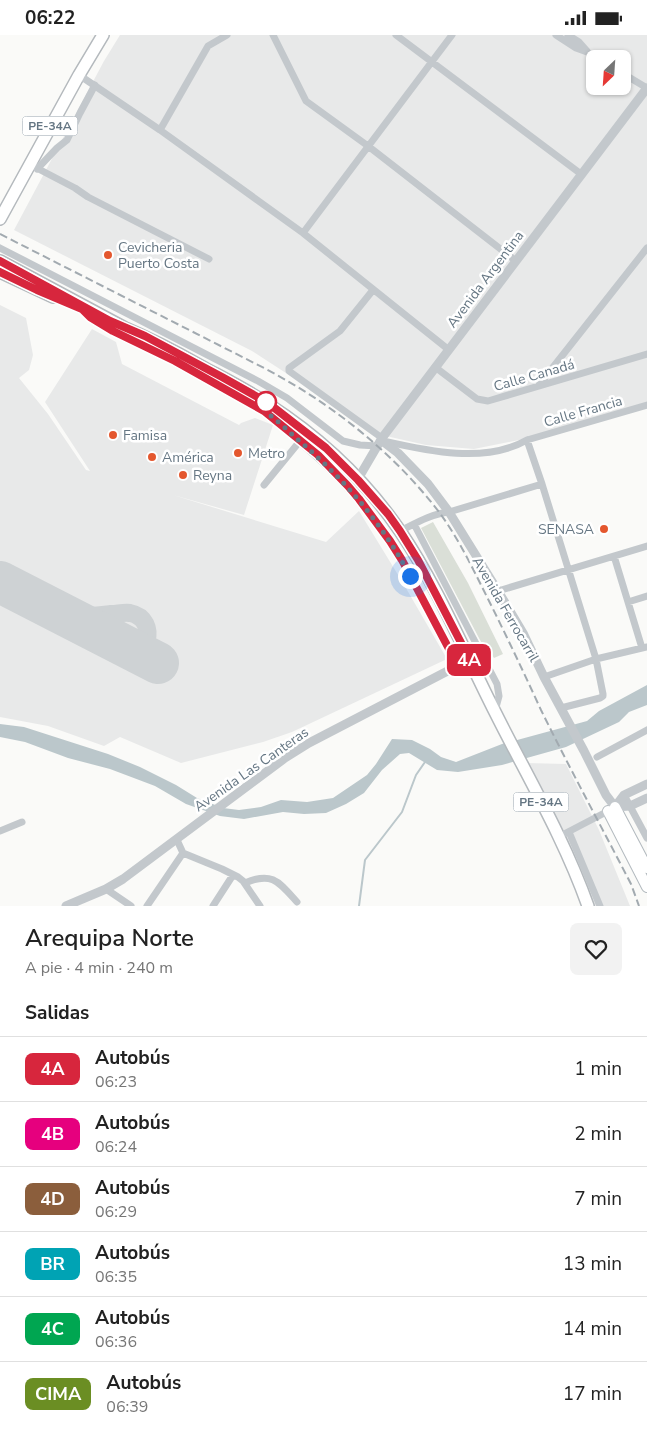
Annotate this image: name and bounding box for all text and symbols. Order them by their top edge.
text: 06:22 [25,5,75,31]
north arrow [586,50,631,95]
map controls [586,50,631,95]
road number: PE-34A [22,117,78,135]
street label: Avenida Argentina [443,227,528,332]
place label: Cevicheria Puerto Costa [118,238,199,273]
marker: Cevicheria Puerto Costa [102,249,114,261]
street label: Calle Canadá [491,355,577,396]
unlabelled marker [255,391,277,413]
street label: Calle Francia [542,391,625,432]
place label: Famisa [123,426,167,445]
marker: Famisa [107,429,119,441]
place label: Metro [248,444,285,463]
marker: Metro [232,447,244,459]
place label: América [162,448,214,467]
marker: América [146,451,158,463]
place label: Reyna [193,466,232,485]
marker: Reyna [177,469,189,481]
place label: SENASA [538,520,594,539]
marker: SENASA [598,523,610,535]
street label: Avenida Ferrocarril [468,553,544,666]
your location [398,564,423,589]
line badge: 4A [446,644,492,676]
text: 4A [457,648,481,672]
street label: Avenida Las Canteras [190,722,313,816]
road number: PE-34A [514,793,568,811]
text: Arequipa Norte [25,922,194,954]
button: heart [570,923,622,975]
text: A pie · 4 min · 240 m [25,957,173,979]
text: Salidas [25,1000,89,1026]
text: Autobús [95,1045,170,1071]
text: 1 min [574,1056,622,1082]
text: 4A [40,1057,65,1081]
text: 06:23 [95,1071,137,1093]
text: Autobús [95,1110,170,1136]
text: 2 min [574,1121,622,1147]
text: 4B [41,1122,64,1146]
text: 06:24 [95,1136,137,1158]
text: Autobús [95,1175,170,1201]
text: 7 min [574,1186,622,1212]
text: 4D [40,1187,65,1211]
text: 06:29 [95,1201,137,1223]
text: Autobús [95,1240,170,1266]
text: 13 min [563,1251,622,1277]
text: BR [40,1252,65,1276]
text: 06:35 [95,1266,137,1288]
text: Autobús [95,1305,170,1331]
text: 14 min [563,1316,622,1342]
text: 4C [41,1317,64,1341]
text: 06:36 [95,1331,137,1353]
text: Autobús [106,1370,181,1396]
text: 17 min [563,1381,622,1407]
text: CIMA [35,1382,81,1406]
text: 06:39 [106,1396,148,1418]

